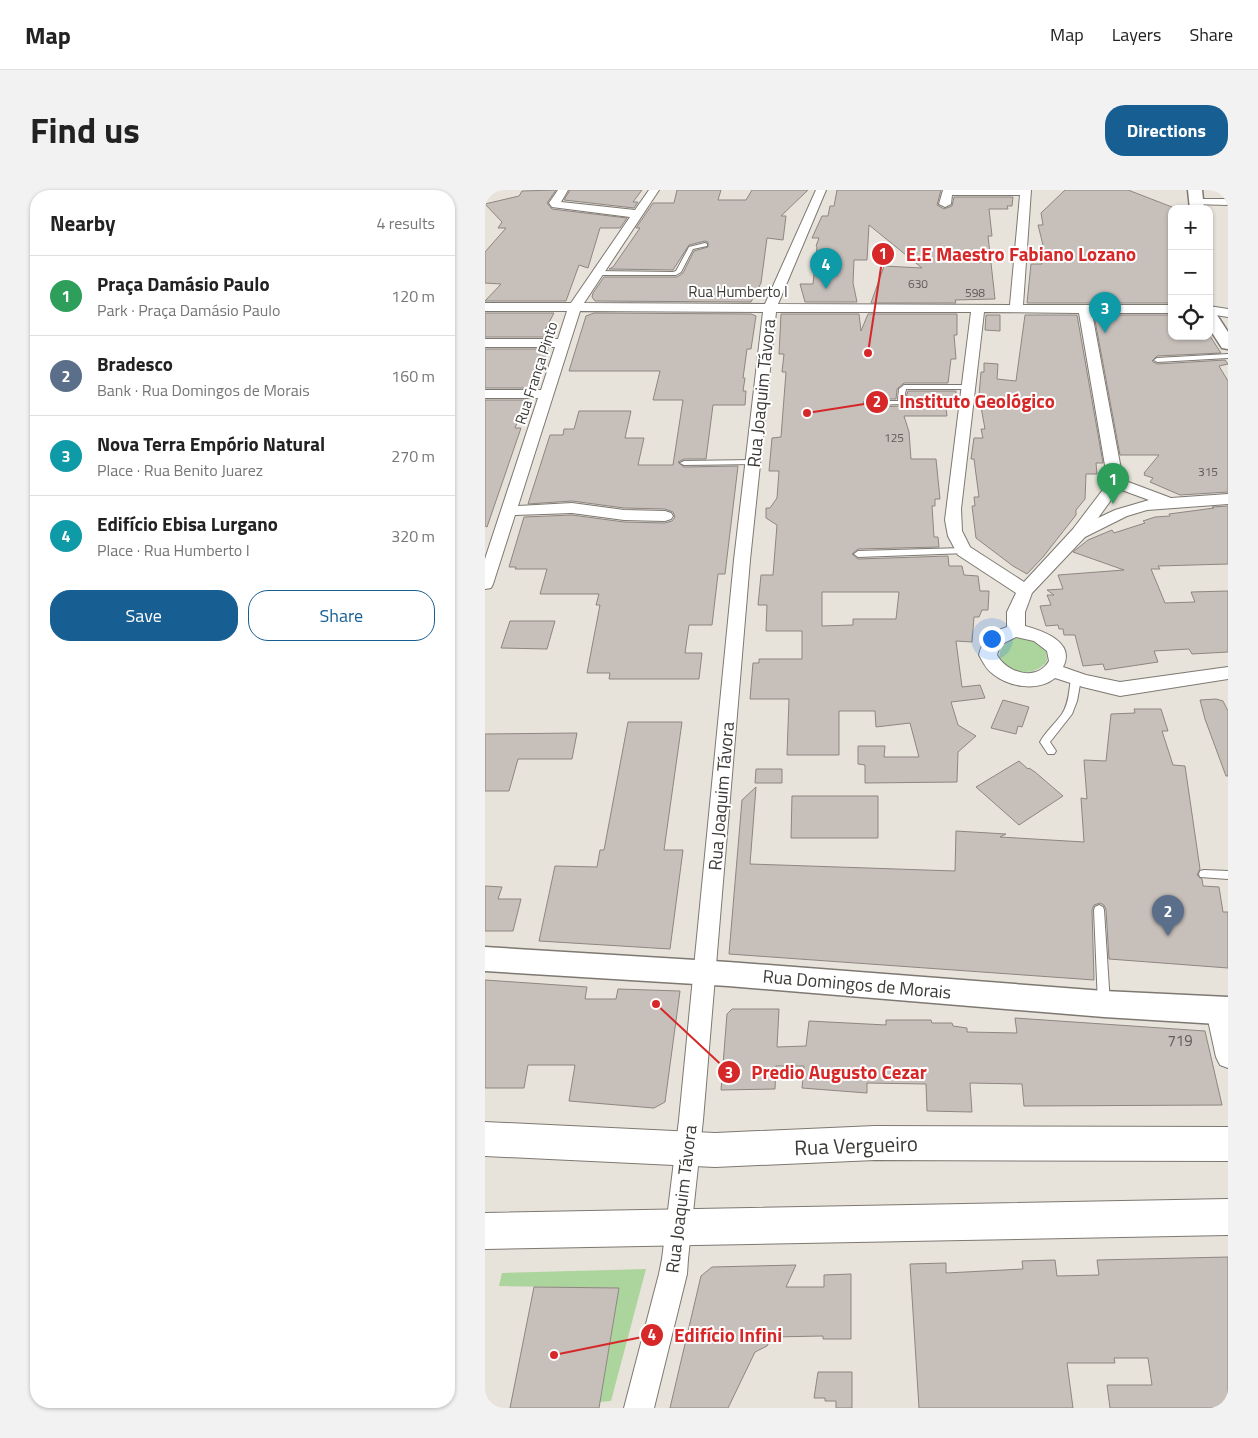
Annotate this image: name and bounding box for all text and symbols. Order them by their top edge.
text: Map [25,17,71,53]
text: Map [1050,21,1084,48]
text: Layers [1112,21,1161,48]
text: Share [1189,21,1233,48]
text: Find us [30,103,140,157]
button: Directions [1105,105,1228,156]
map controls [1168,205,1213,340]
button: + [1168,205,1213,250]
text: Nearby [50,207,115,239]
text: 4 results [376,211,435,235]
callout: E.E Maestro Fabiano Lozano [871,237,1146,271]
text: E.E Maestro Fabiano Lozano [906,239,1136,268]
text: 1 [879,242,887,265]
pin: 4 [810,248,842,289]
button: − [1168,250,1213,295]
text: Praça Damásio Paulo [97,269,270,298]
house number: 630 [908,274,928,293]
street label: Rua Humberto I [688,280,788,303]
house number: 598 [965,283,985,302]
text: 1 [62,284,70,308]
text: 120 m [391,284,435,308]
pin: 3 [1089,292,1121,333]
button: locate [1168,295,1213,340]
text: Park · Praça Damásio Paulo [97,298,280,322]
street label: Rua Joaquim Távora [740,317,782,469]
street label: Rua França Pinto [509,318,563,427]
text: Bradesco [97,349,173,378]
text: 2 [62,364,70,388]
text: 160 m [391,364,435,388]
text: Bank · Rua Domingos de Morais [97,378,310,402]
callout: Instituto Geológico [864,385,1065,419]
text: Instituto Geológico [899,386,1055,415]
text: 2 [873,390,881,413]
house number: 125 [884,428,904,447]
text: Nova Terra Empório Natural [97,429,325,458]
text: 3 [62,444,70,468]
text: 270 m [391,444,435,468]
text: Place · Rua Benito Juarez [97,458,263,482]
house number: 315 [1198,462,1218,481]
pin: 1 [1097,463,1129,504]
text: Edifício Ebisa Lurgano [97,509,278,538]
text: 4 [62,524,70,548]
text: 320 m [391,524,435,548]
text: Place · Rua Humberto I [97,538,250,562]
button: Save [50,590,238,641]
button: Share [248,590,435,641]
your location [979,626,1005,652]
street label: Rua Joaquim Távora [701,720,741,872]
pin: 2 [1152,895,1184,936]
street label: Rua Domingos de Morais [762,962,952,1006]
house number: 719 [1167,1029,1193,1052]
callout: Predio Augusto Cezar [716,1055,937,1089]
text: Predio Augusto Cezar [751,1057,927,1086]
text: 3 [725,1061,733,1084]
street label: Rua Joaquim Távora [659,1123,703,1275]
street label: Rua Vergueiro [794,1127,918,1163]
callout: Edifício Infini [639,1318,792,1352]
text: Edifício Infini [674,1320,782,1349]
text: 4 [648,1323,656,1346]

